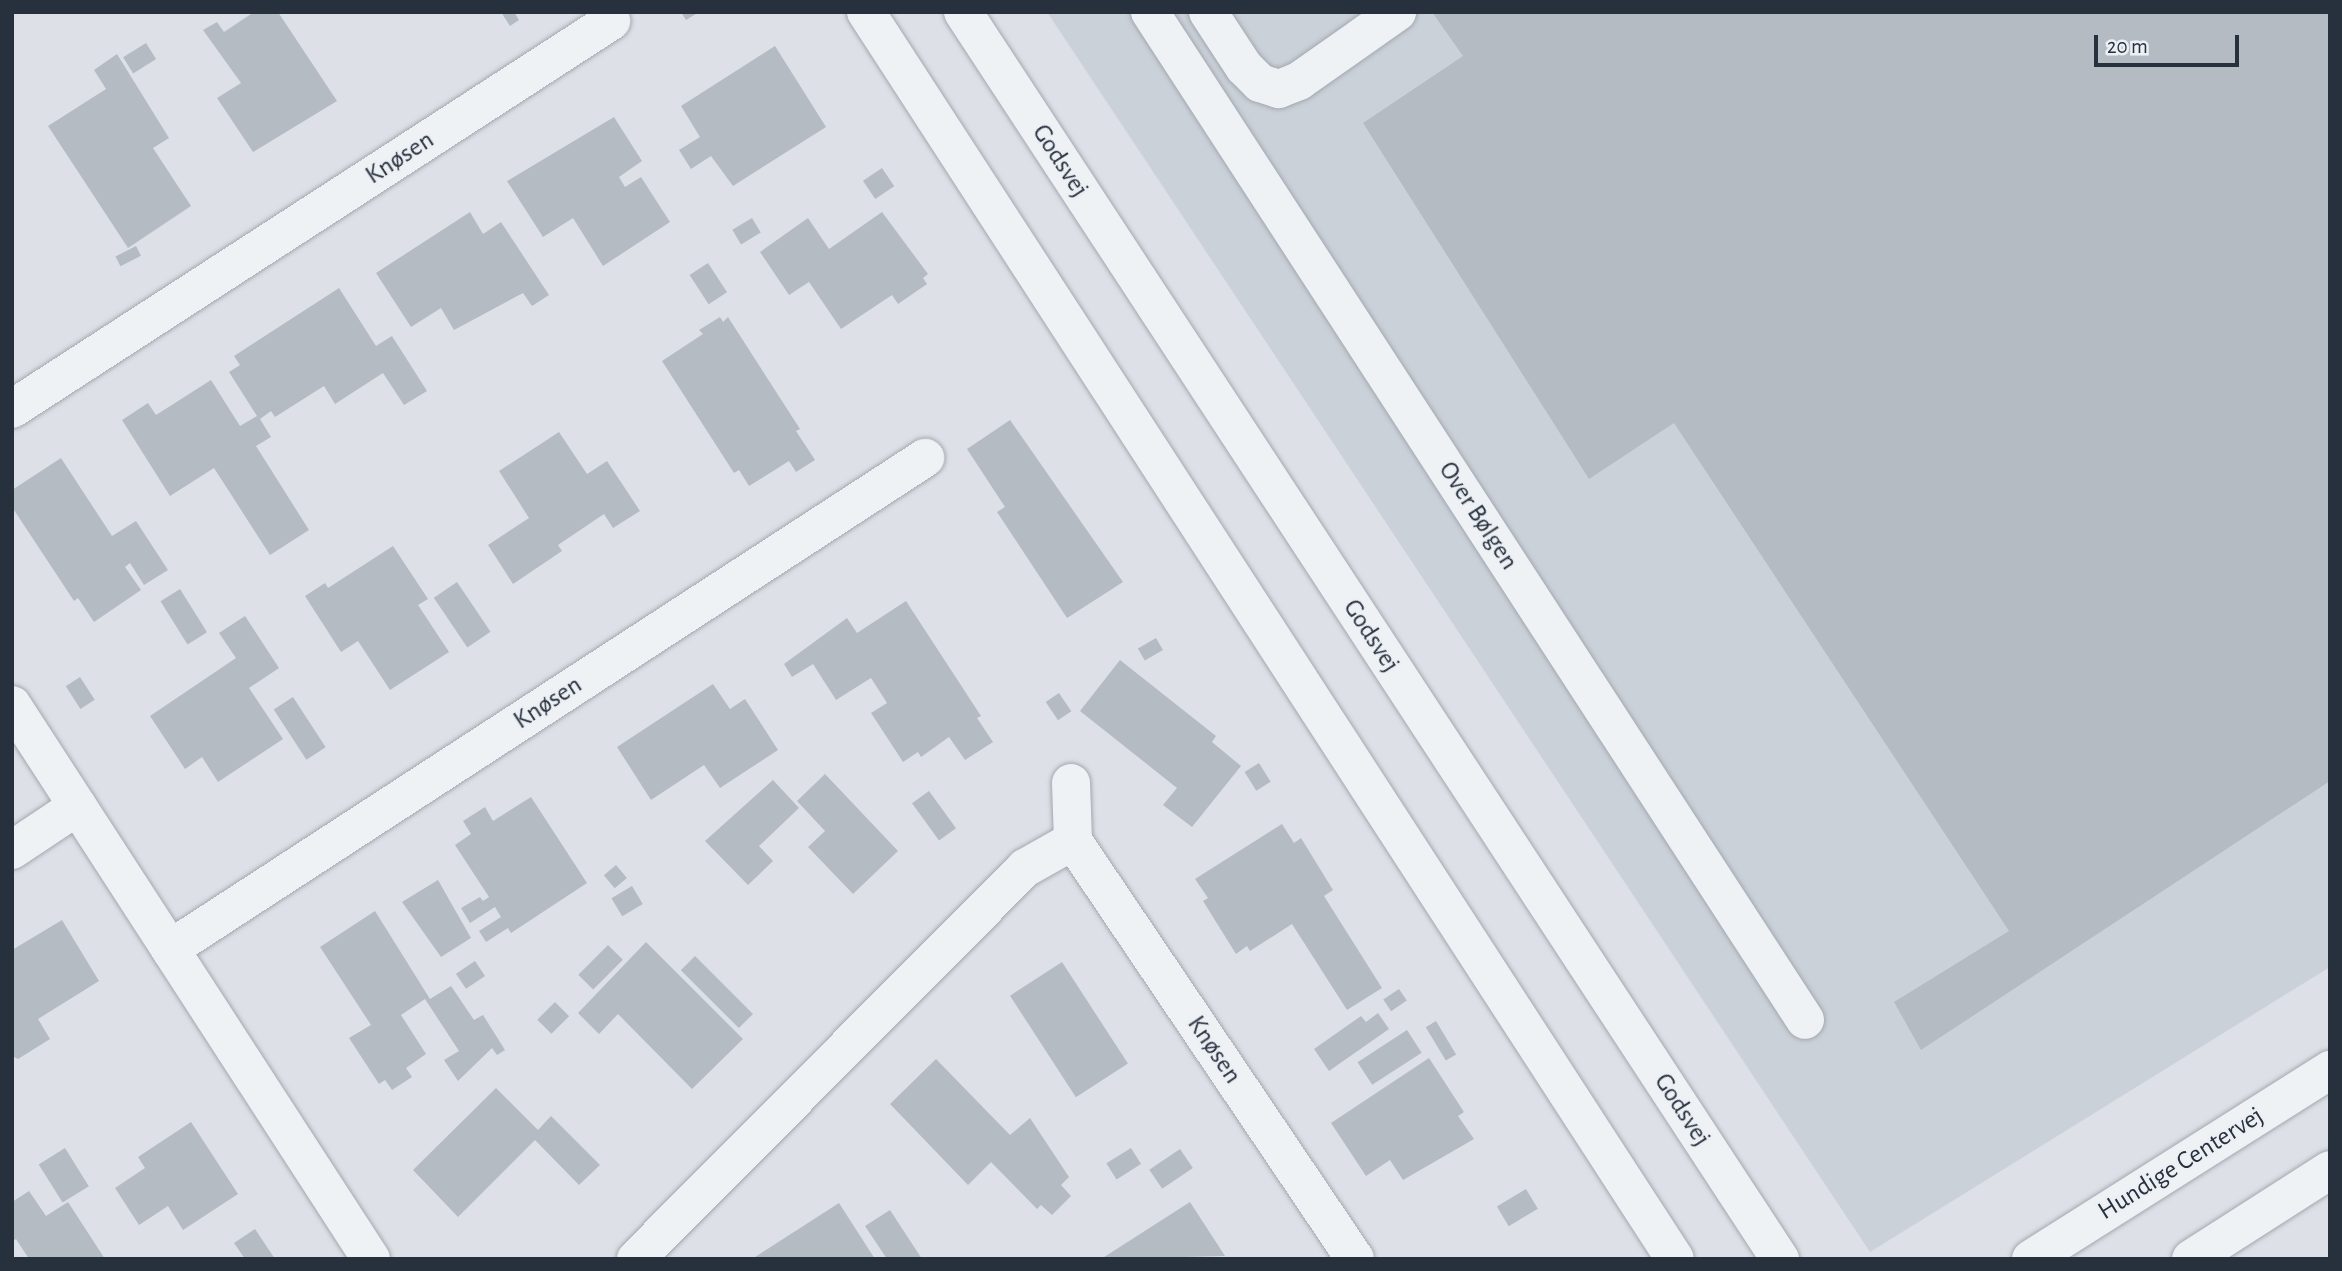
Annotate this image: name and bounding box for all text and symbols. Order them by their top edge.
scale bar [2097,21,2242,65]
text: 20 m [2107,36,2148,57]
street label: Godsvej [1025,119,1095,203]
street label: Knøsen [360,124,440,192]
street label: Over Bølgen [1431,456,1525,576]
street label: Godsvej [1336,594,1406,678]
street label: Knøsen [508,669,588,737]
street label: Knøsen [1180,1010,1248,1090]
street label: Godsvej [1647,1068,1717,1152]
street label: Hundige Centervej [2093,1101,2269,1227]

